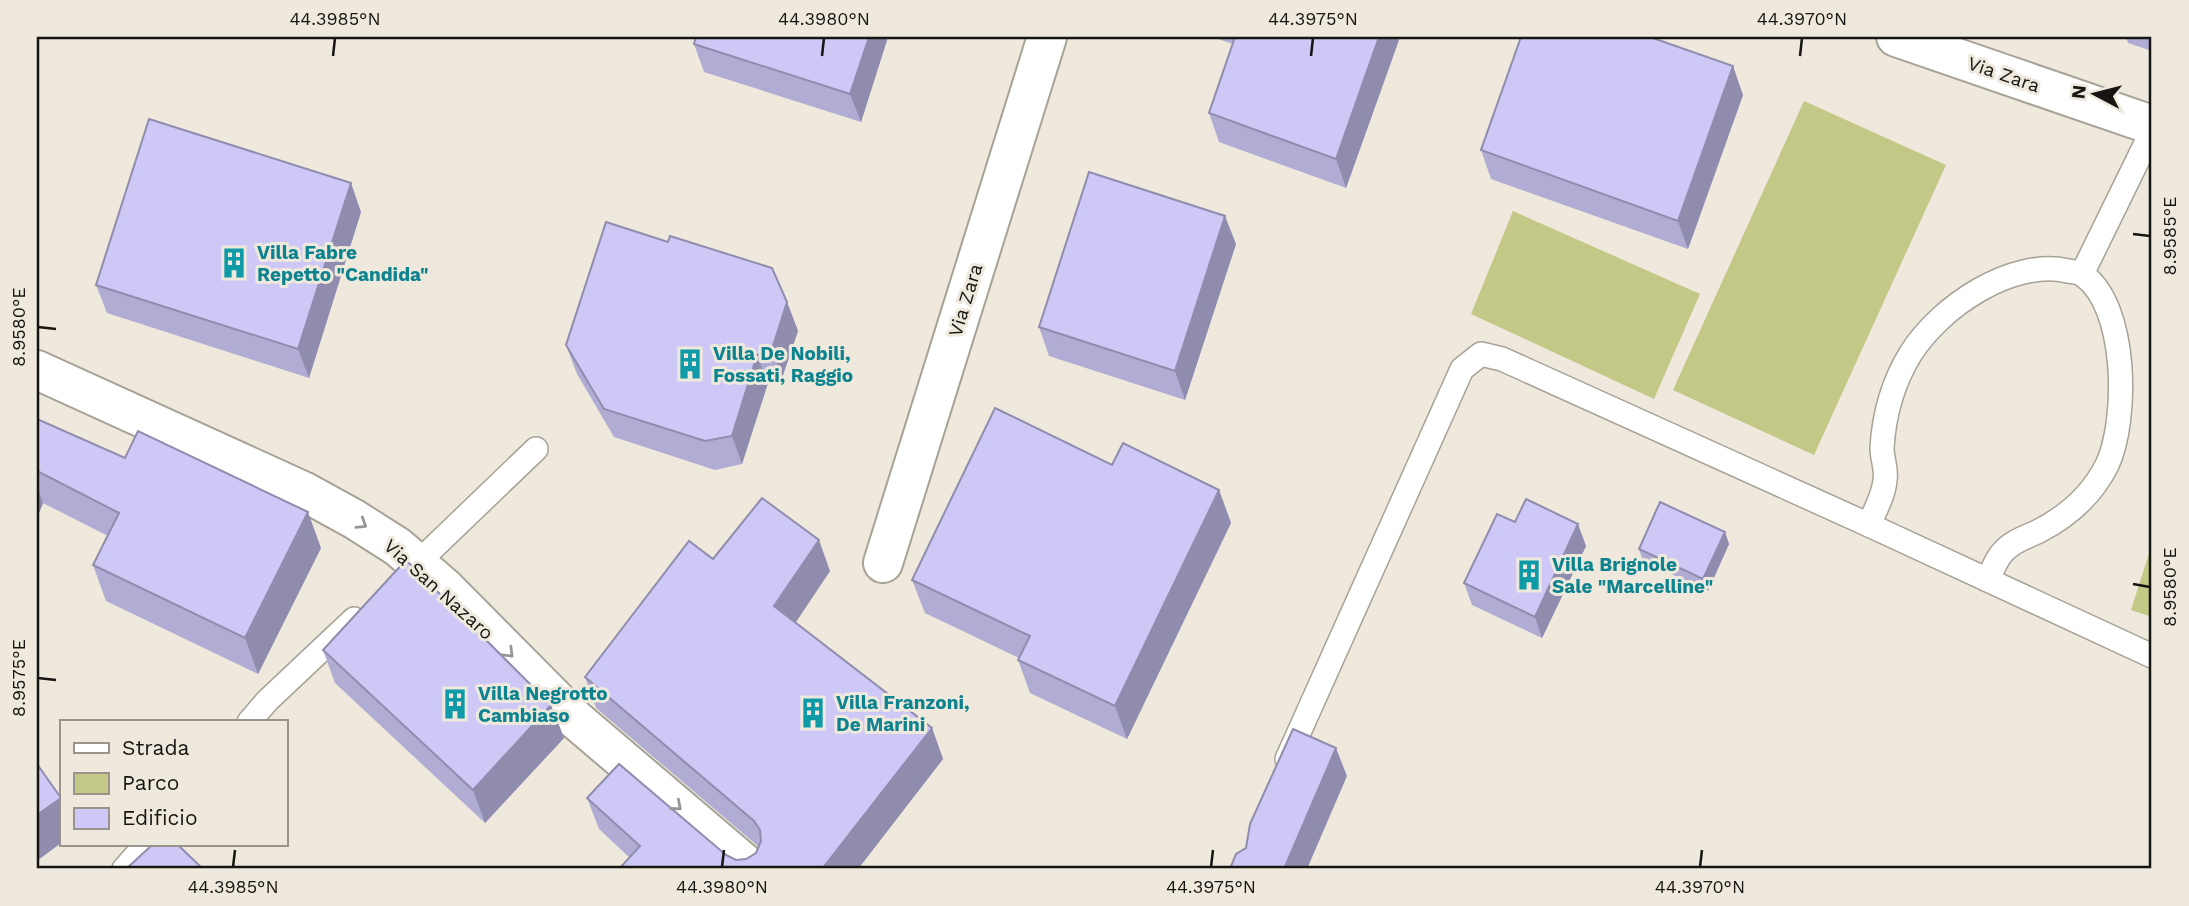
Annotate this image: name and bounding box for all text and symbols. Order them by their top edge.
text: 44.3985°N [289,8,381,29]
text: 44.3980°N [778,8,870,29]
text: 44.3975°N [1268,8,1358,29]
text: 44.3970°N [1757,8,1847,29]
street label: Via Zara [1965,51,2043,98]
north arrow [2060,60,2130,130]
text: N [2066,84,2091,100]
text: 8.9585°E [2159,197,2180,275]
place label: Villa Fabre Repetto "Candida" [257,241,429,286]
building icon: Villa Fabre Repetto "Candida" [217,246,251,280]
street label: Via Zara [943,261,988,339]
text: 8.9580°E [8,287,29,367]
place label: Villa De Nobili, Fossati, Raggio [713,342,853,387]
building icon: Villa De Nobili, Fossati, Raggio [673,347,707,381]
one-way arrow [355,516,368,529]
street label: Via San Nazaro [379,534,498,645]
text: 8.9580°E [2159,547,2180,627]
place label: Villa Brignole Sale "Marcelline" [1552,553,1713,598]
building icon: Villa Brignole Sale "Marcelline" [1512,558,1546,592]
text: 8.9575°E [8,639,29,717]
one-way arrow [501,645,513,657]
place label: Villa Negrotto Cambiaso [478,682,608,727]
building icon: Villa Negrotto Cambiaso [438,687,472,721]
place label: Villa Franzoni, De Marini [836,691,969,736]
building icon: Villa Franzoni, De Marini [796,696,830,730]
legend [60,720,287,846]
text: Strada [122,735,190,760]
text: Parco [122,770,179,795]
one-way arrow [669,798,682,810]
text: Edificio [122,805,198,830]
text: 44.3985°N [187,876,279,897]
text: 44.3980°N [676,876,768,897]
text: 44.3975°N [1166,876,1256,897]
text: 44.3970°N [1655,876,1745,897]

